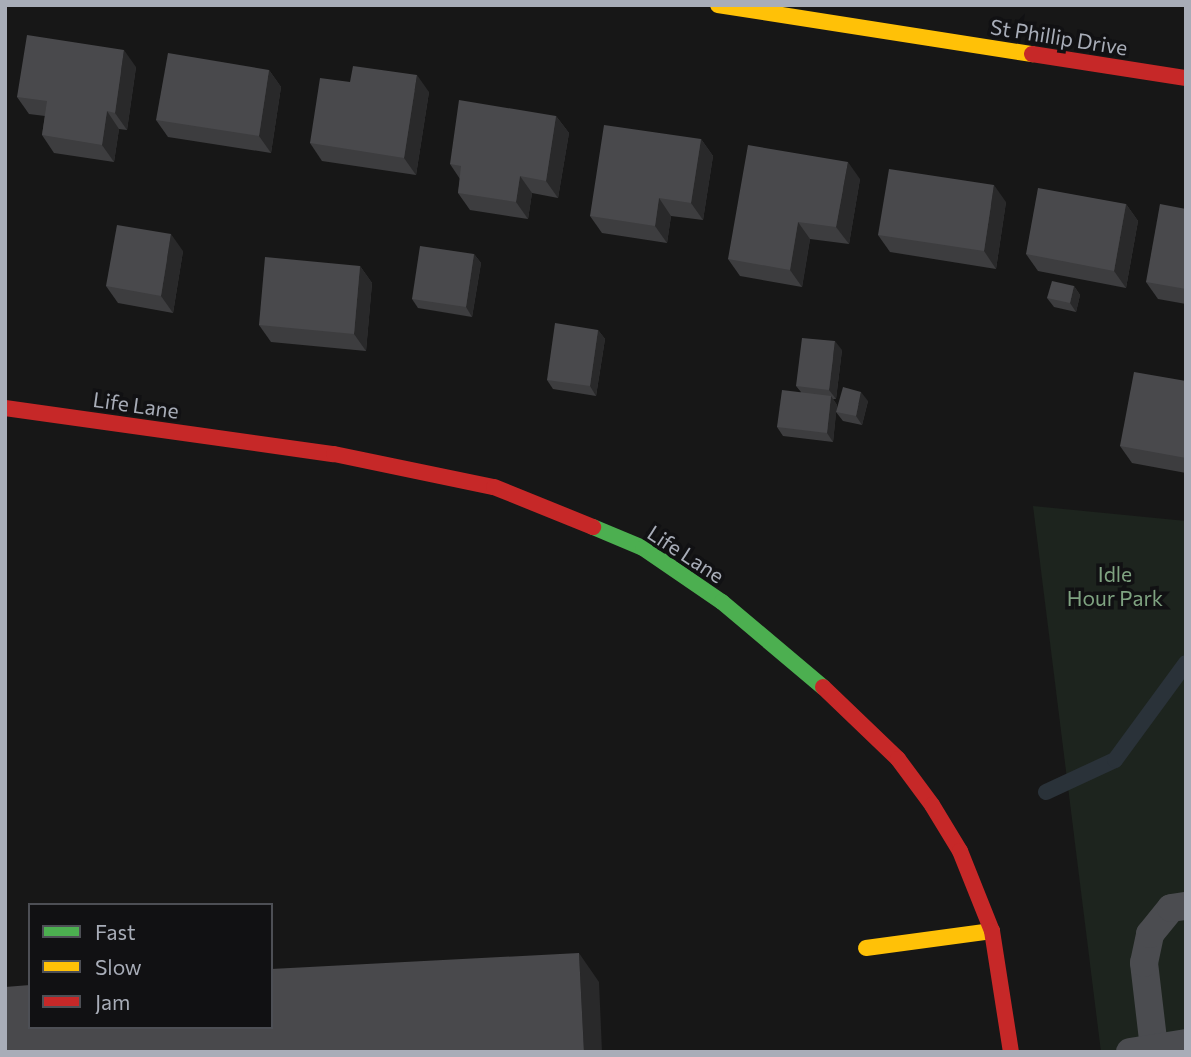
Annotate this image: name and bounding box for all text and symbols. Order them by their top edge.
street label: St Phillip Drive [989,14,1129,60]
street label: Life Lane [91,387,181,423]
street label: Life Lane [643,520,729,588]
park label: Idle Hour Park [1067,561,1163,611]
legend [28,903,273,1029]
text: Fast [95,919,136,944]
text: Slow [95,954,142,979]
text: Jam [95,989,130,1014]

